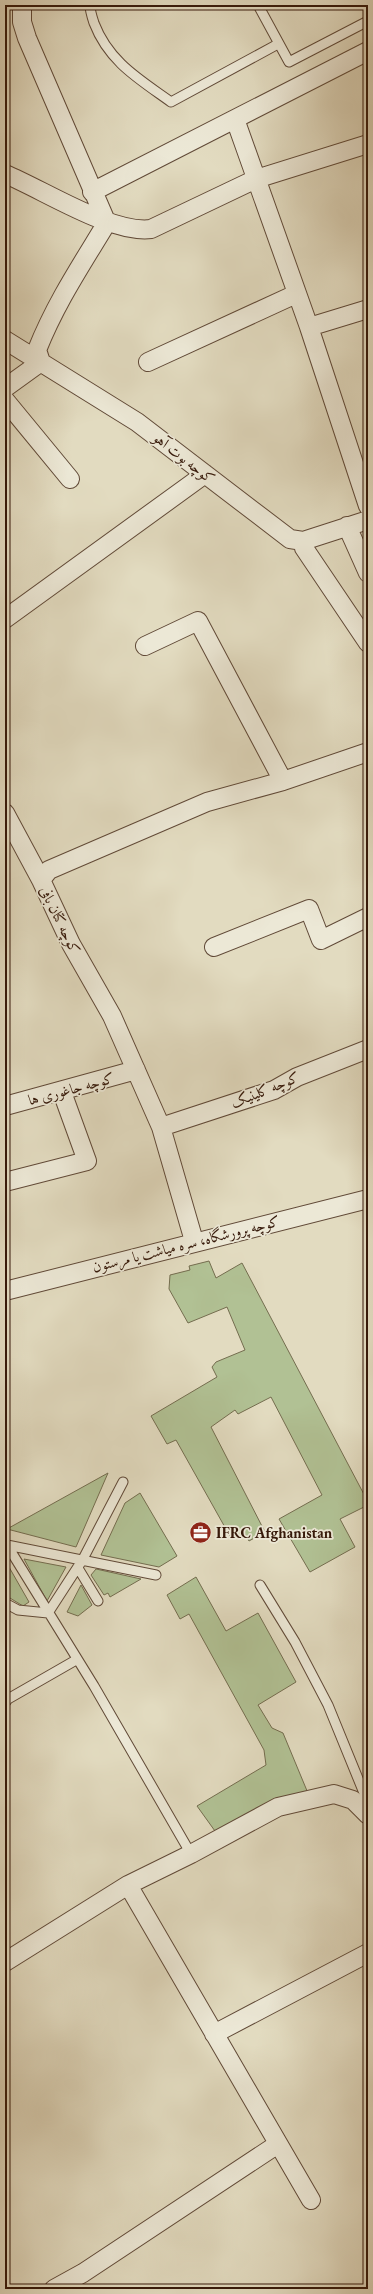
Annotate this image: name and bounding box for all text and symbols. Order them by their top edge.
street label: کوچه بوت آهو [147,426,219,489]
street label: کوچه کتان بافی [34,883,85,958]
street label: کوچه کلینیک [228,1067,303,1114]
street label: کوچه جاغوری ها [26,1068,117,1111]
street label: کوچه پرورشگاه، سره میاشت یا مرستون [90,1211,282,1278]
office icon: IFRC Afghanistan [188,1520,214,1546]
place label: IFRC Afghanistan [216,1523,333,1542]

